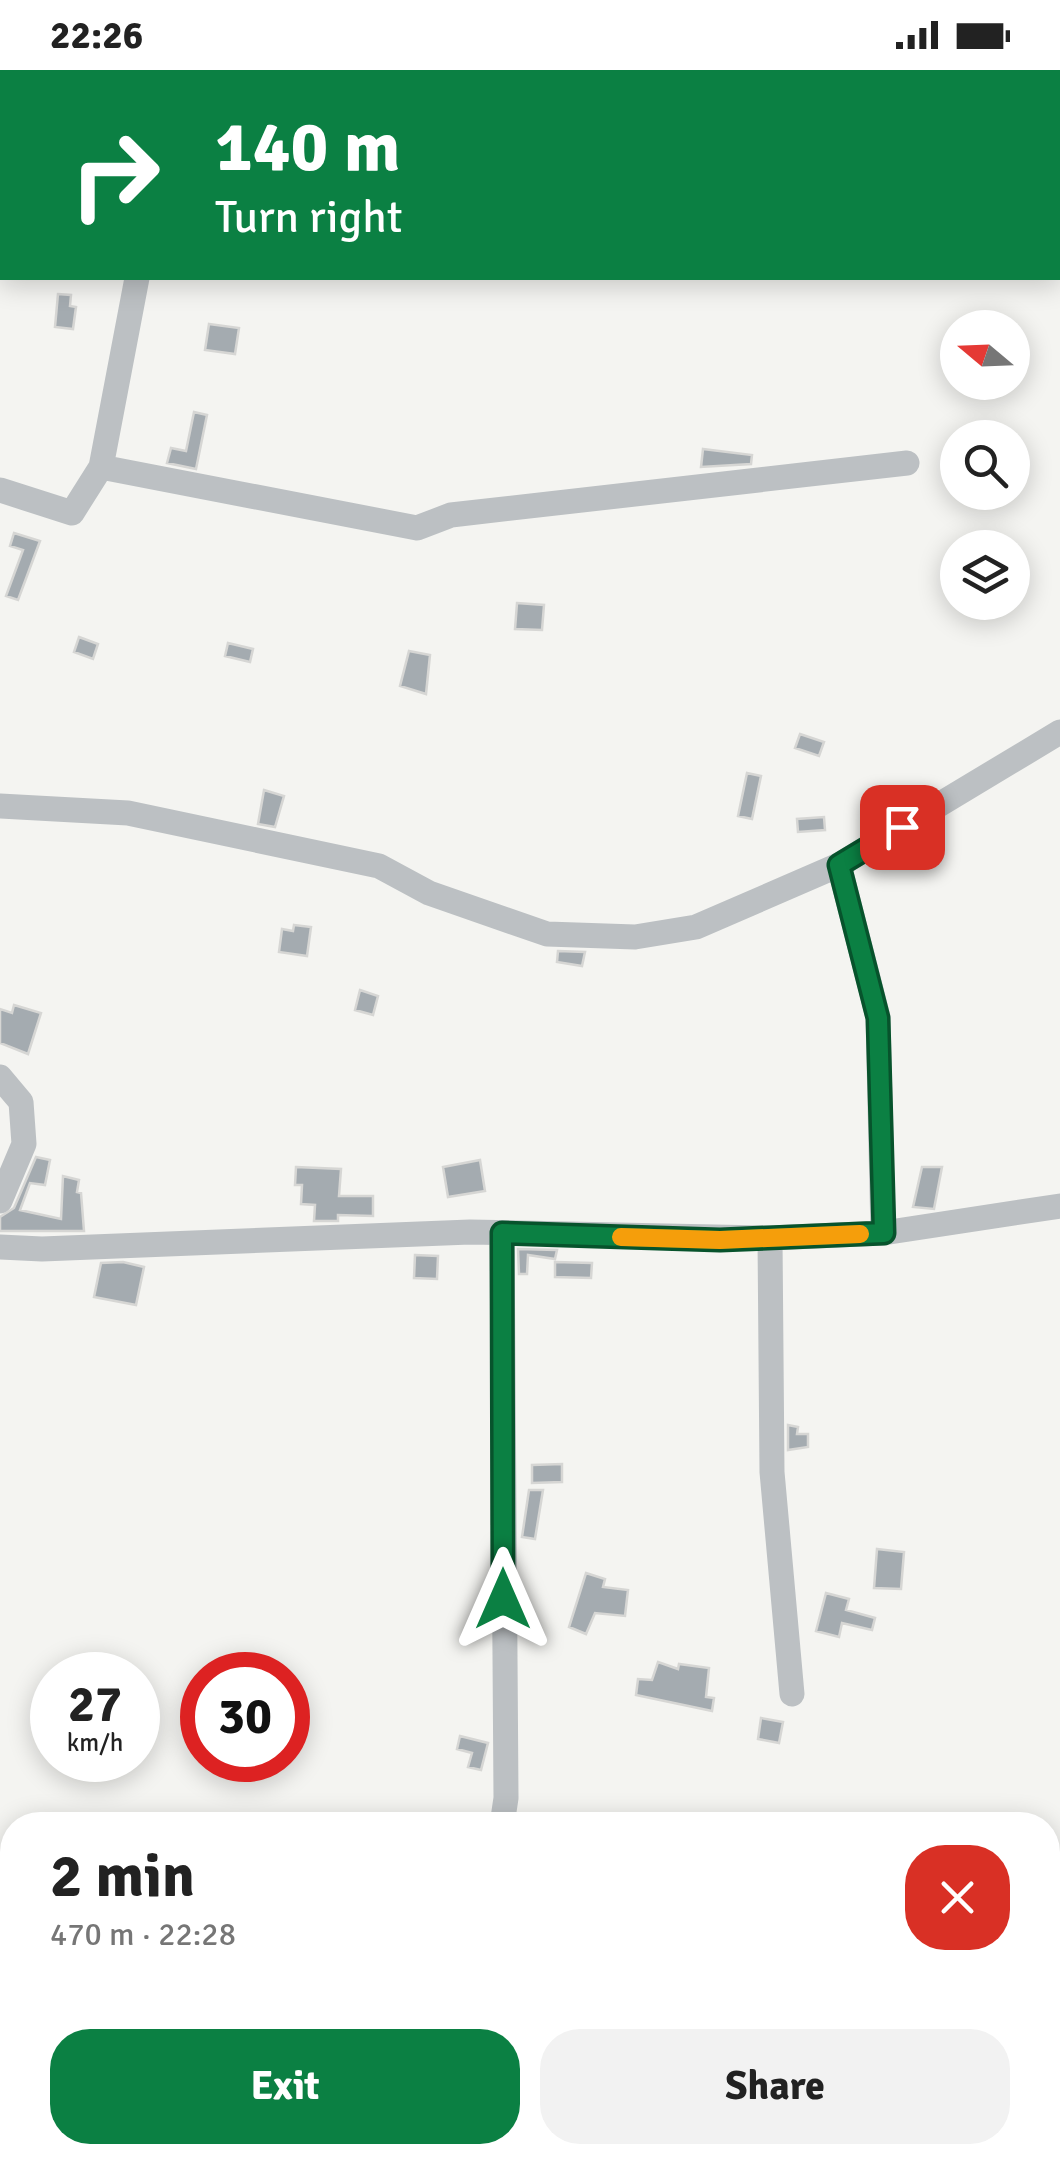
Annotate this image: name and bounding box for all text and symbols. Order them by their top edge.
text: 22:26 [50,12,143,59]
text: 140 m [215,104,400,190]
icon: right [50,110,180,240]
text: Turn right [215,190,403,245]
north arrow [940,310,1030,400]
map controls [940,310,1030,620]
button: search [940,420,1030,510]
button: layers [940,530,1030,620]
pin [860,785,945,870]
icon: arrive [875,800,930,855]
position arrow [451,1547,555,1651]
speed limit sign: 30 [180,1652,310,1782]
text: 27 [68,1674,122,1736]
text: km/h [67,1727,123,1758]
text: 2 min [50,1840,195,1914]
button: close [905,1845,1010,1950]
text: 470 m · 22:28 [50,1915,236,1954]
button: Exit [50,2029,520,2144]
button: Share [540,2029,1010,2144]

